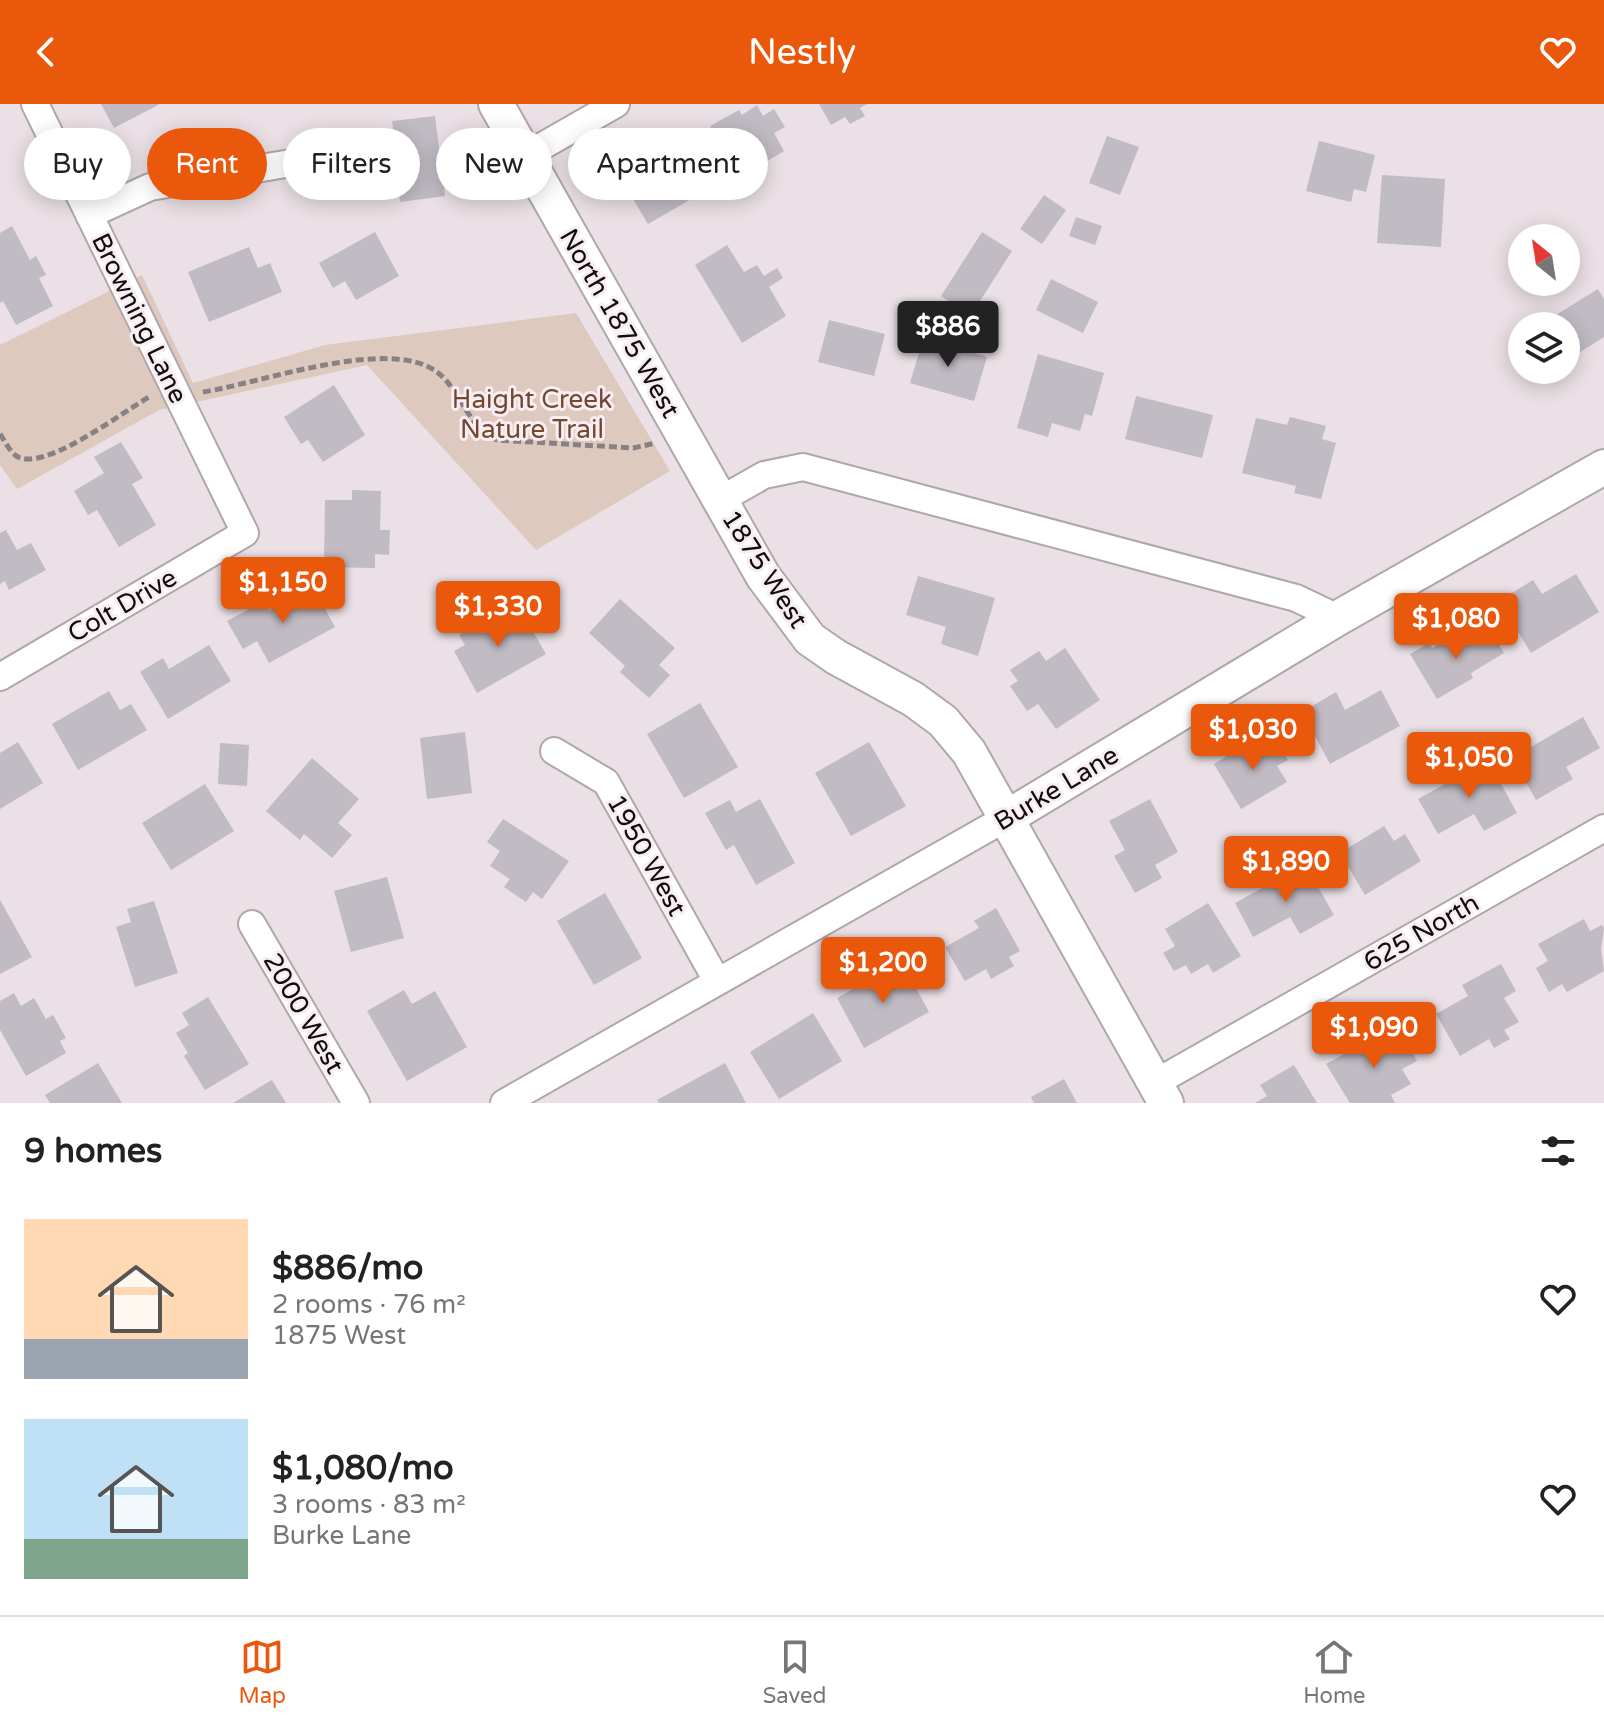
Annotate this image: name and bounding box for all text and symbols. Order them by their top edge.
icon: back [24,30,68,74]
icon: heart [1536,30,1580,74]
text: Nestly [748,31,856,74]
chip: Buy [24,128,131,200]
chip: Rent [147,128,267,200]
chip: Filters [283,128,420,200]
chip: New [436,128,552,200]
chip: Apartment [568,128,768,200]
street label: North 1875 West [553,223,686,423]
north arrow [1508,224,1580,296]
map controls [1508,224,1580,384]
street label: Browning Lane [85,228,194,408]
pin: $886 [901,301,995,369]
text: $886 [915,311,981,342]
button: layers [1508,312,1580,384]
park label: Haight Creek Nature Trail [452,384,612,445]
street label: 1875 West [715,505,814,634]
pin: $1,150 [218,557,348,625]
street label: Colt Drive [62,562,182,649]
text: $1,150 [239,567,327,598]
pin: $1,330 [433,581,563,649]
text: $1,330 [454,591,542,622]
pin: $1,080 [1391,593,1521,661]
text: $1,080 [1412,603,1500,634]
pin: $1,030 [1188,704,1318,772]
text: $1,030 [1209,714,1297,745]
pin: $1,050 [1404,732,1534,800]
street label: Burke Lane [989,739,1124,838]
text: $1,050 [1425,742,1513,773]
street label: 1950 West [600,789,693,922]
pin: $1,890 [1221,836,1351,904]
text: $1,890 [1242,846,1330,877]
street label: 625 North [1358,887,1484,978]
pin: $1,200 [818,937,948,1005]
street label: 2000 West [257,947,351,1079]
text: $1,200 [839,947,927,978]
pin: $1,090 [1309,1002,1439,1070]
text: $1,090 [1330,1012,1418,1043]
icon: filters [1536,1129,1580,1173]
text: 9 homes [24,1131,162,1172]
text: $886/mo [272,1248,423,1289]
icon: home [88,1251,184,1347]
icon: heart [1536,1277,1580,1321]
text: 2 rooms · 76 m² [272,1289,466,1320]
text: 1875 West [272,1320,406,1351]
text: $1,080/mo [272,1448,454,1489]
icon: home [88,1451,184,1547]
icon: heart [1536,1477,1580,1521]
text: 3 rooms · 83 m² [272,1489,466,1520]
text: Burke Lane [272,1520,411,1551]
tab: Map [238,1635,286,1709]
tab: Saved [763,1635,826,1709]
tab: Home [1303,1635,1366,1709]

